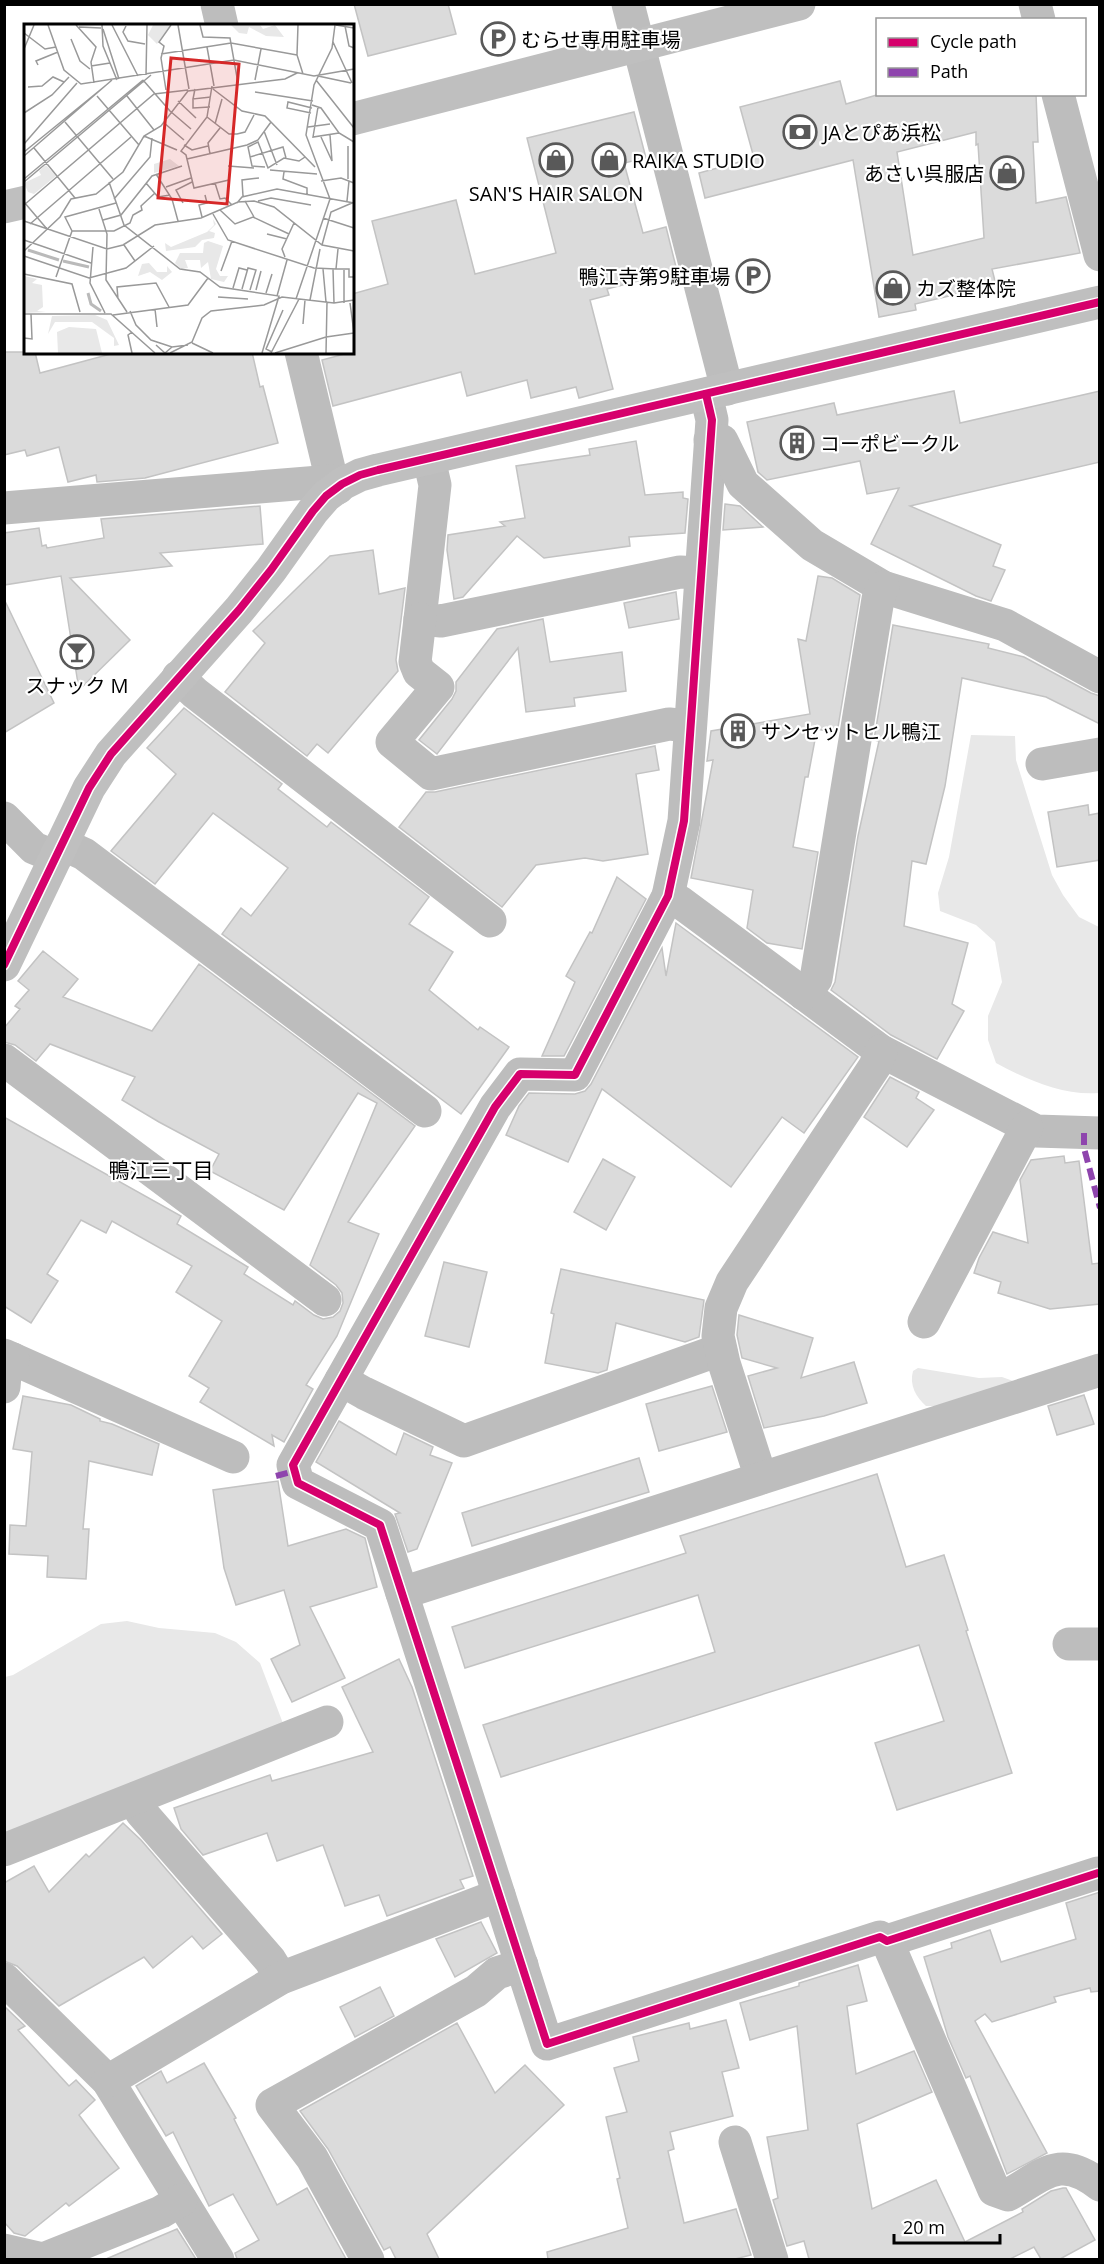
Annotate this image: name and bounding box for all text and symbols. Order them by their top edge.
legend [876,18,1086,96]
parking icon: むらせ専用駐車場 [480,21,516,57]
inset map [24,24,354,354]
place label: むらせ専用駐車場 [521,26,681,53]
text: Cycle path [930,29,1017,53]
text: Path [930,59,968,83]
bank icon: JAとぴあ浜松 [782,114,818,150]
place label: JAとぴあ浜松 [821,119,941,146]
shop icon: SAN'S HAIR SALON [538,142,574,178]
shop icon: RAIKA STUDIO [591,142,627,178]
place label: RAIKA STUDIO [632,147,765,174]
shop icon: あさい呉服店 [989,155,1025,191]
place label: あさい呉服店 [864,160,984,187]
place label: SAN'S HAIR SALON [469,180,643,207]
parking icon: 鴨江寺第9駐車場 [735,258,771,294]
place label: 鴨江寺第9駐車場 [579,263,730,290]
shop icon: カズ整体院 [875,270,911,306]
place label: カズ整体院 [916,275,1016,302]
building icon: コーポビークル [779,425,815,461]
place label: コーポビークル [820,430,959,457]
bar icon: スナック M [59,634,95,670]
place label: スナック M [25,672,129,699]
building icon: サンセットヒル鴨江 [720,713,756,749]
place label: サンセットヒル鴨江 [761,718,941,745]
district label: 鴨江三丁目 [109,1156,214,1184]
scale bar [894,2207,1000,2245]
text: 20 m [903,2215,945,2239]

